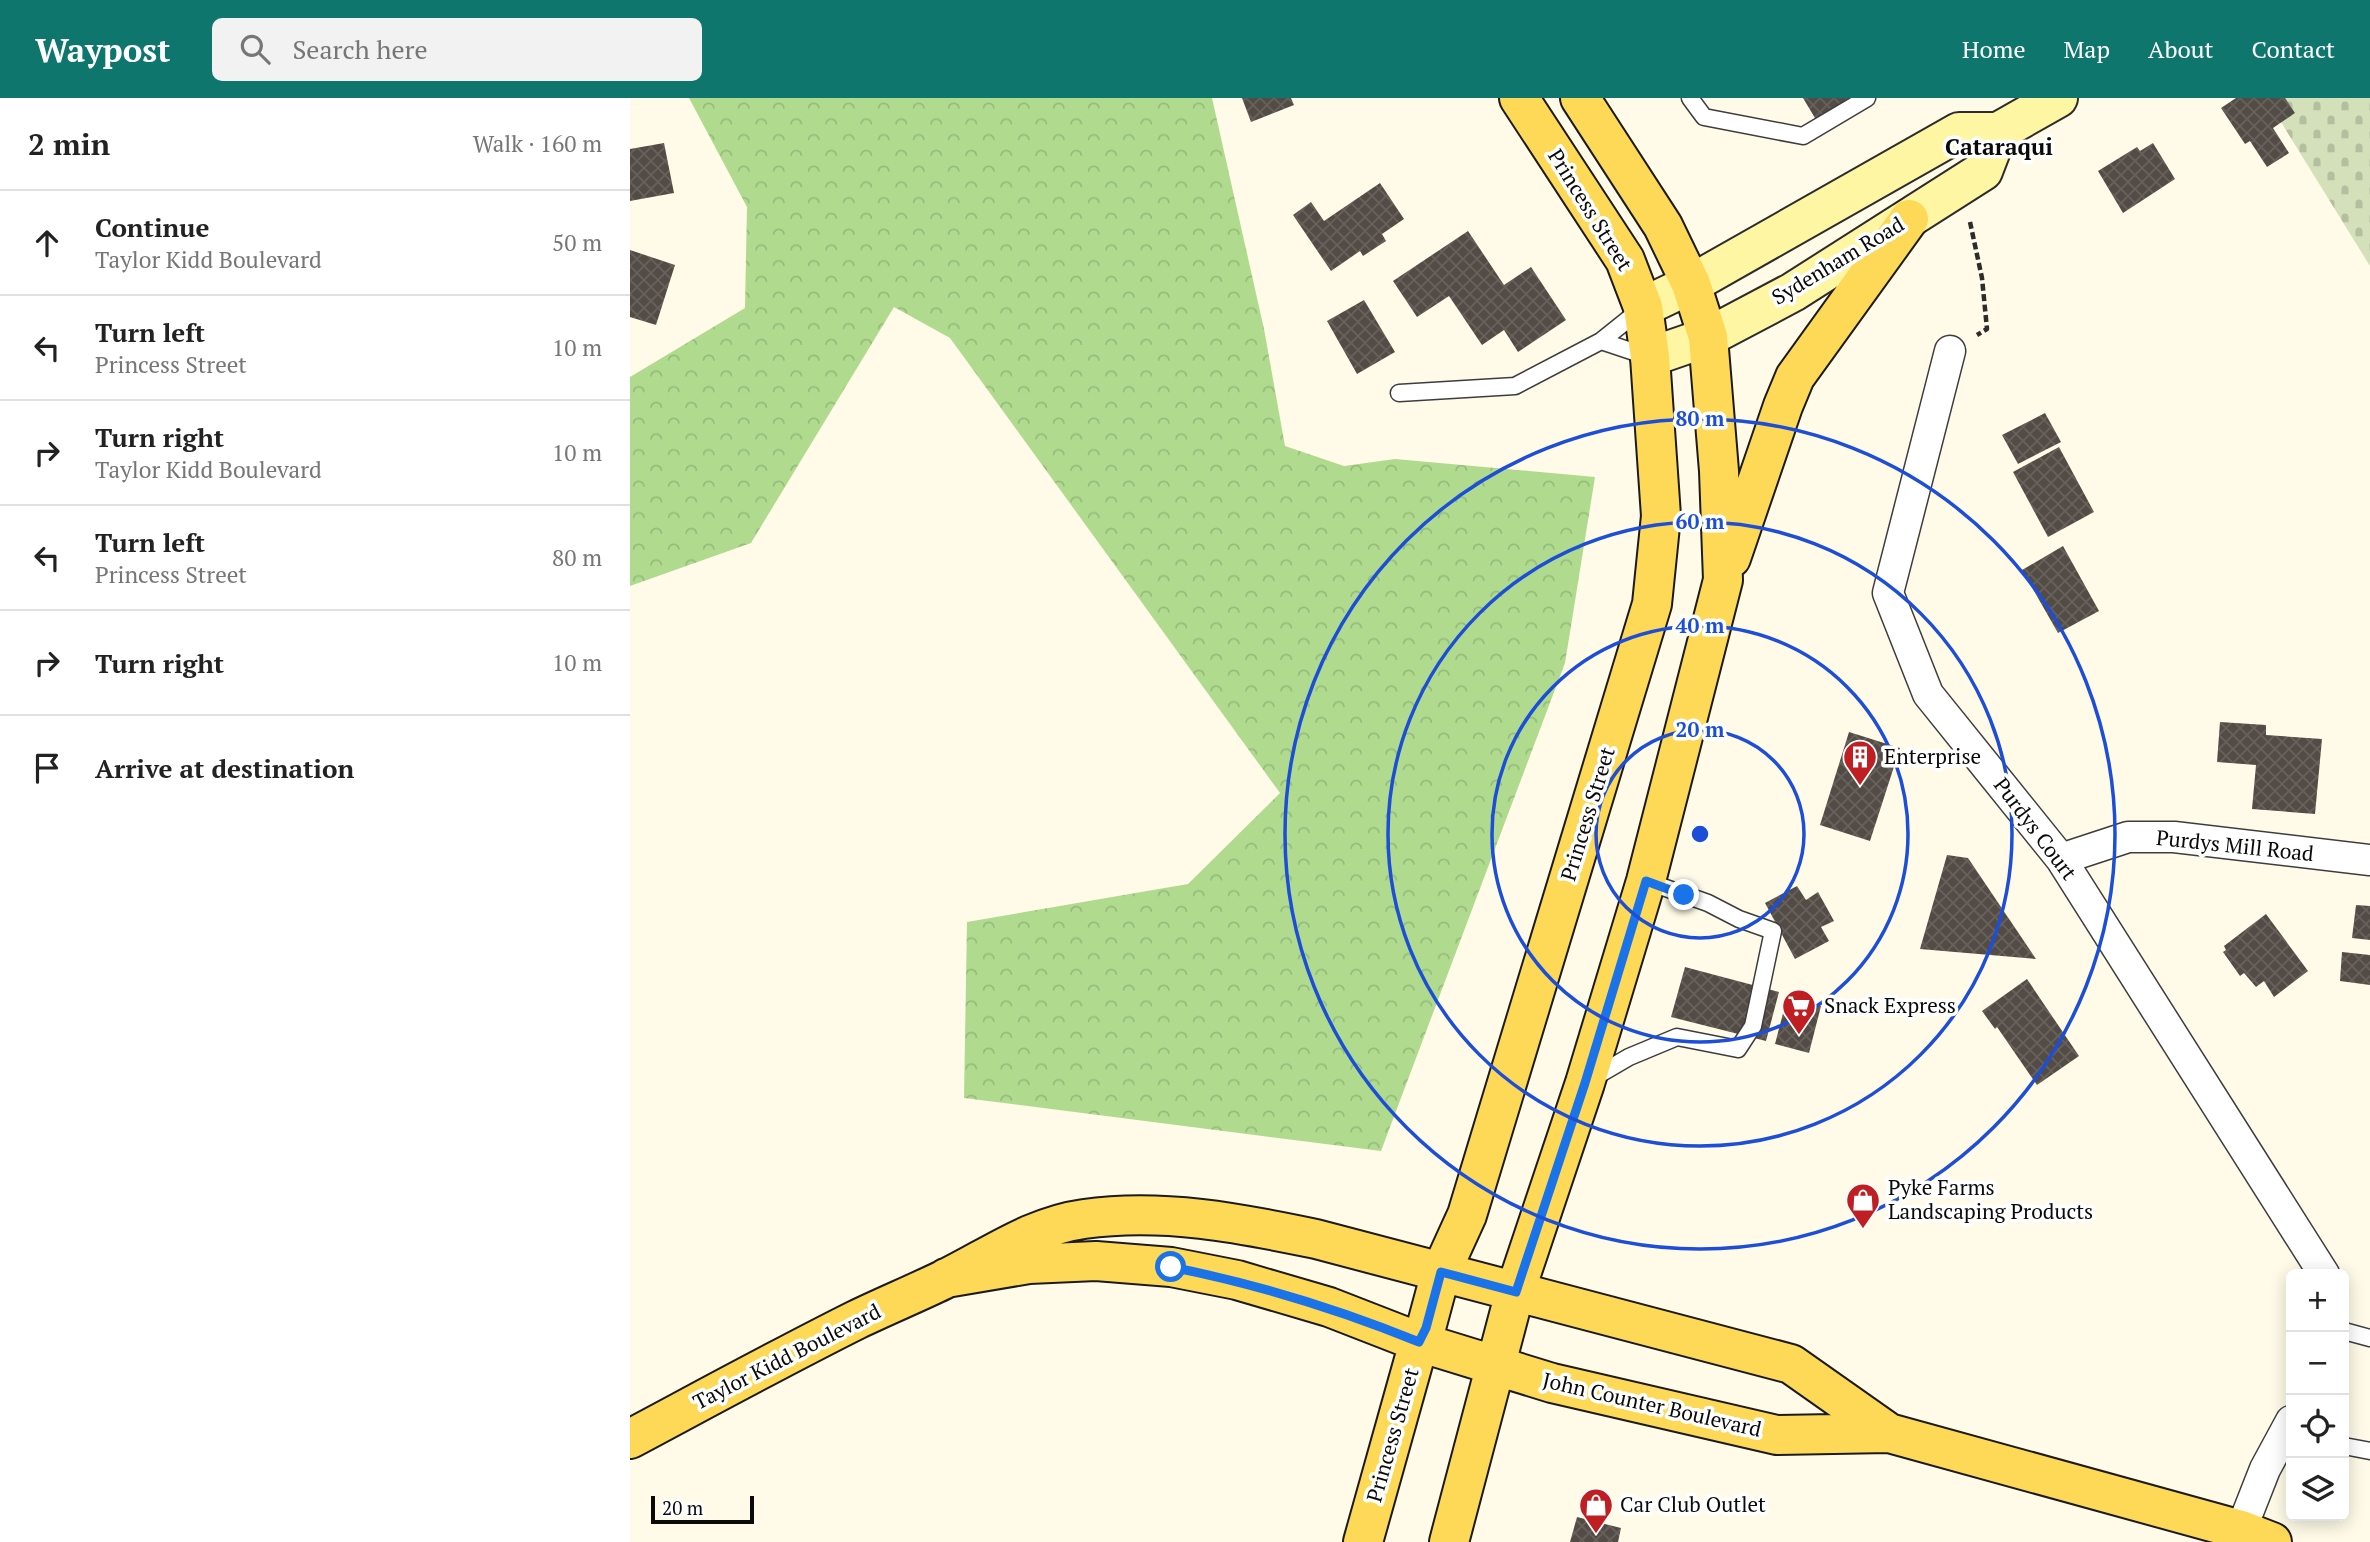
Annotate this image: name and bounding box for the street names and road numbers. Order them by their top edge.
street label: Princess Street [1542,143,1640,276]
street label: Sydenham Road [1766,209,1909,311]
street label: Princess Street [1553,743,1621,884]
street label: Purdys Court [1988,771,2084,886]
street label: Purdys Mill Road [2155,823,2316,867]
street label: Taylor Kidd Boulevard [688,1296,885,1416]
street label: Princess Street [1359,1364,1425,1505]
street label: John Counter Boulevard [1540,1365,1765,1443]

